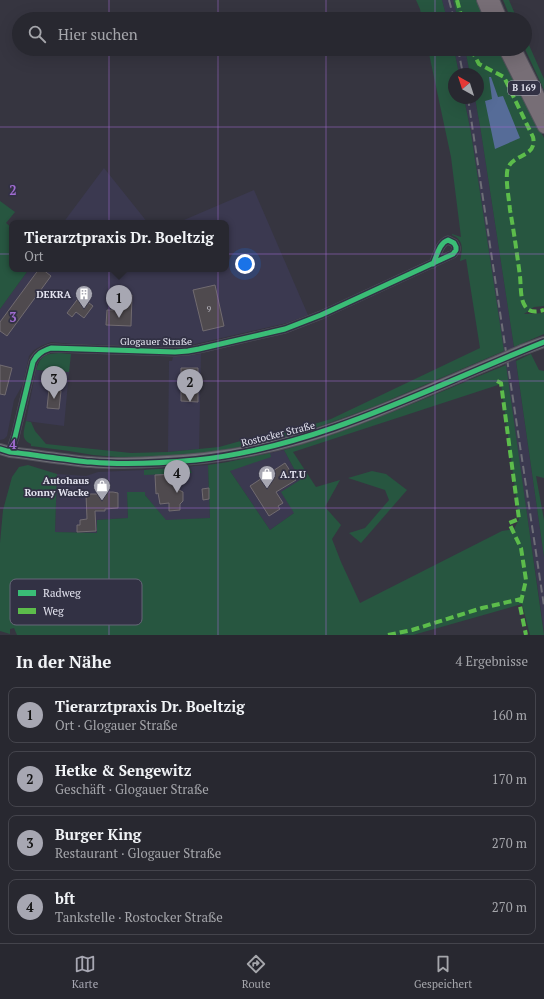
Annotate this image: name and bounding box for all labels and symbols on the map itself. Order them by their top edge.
north arrow [448,68,484,104]
road number: B 169 [508,81,540,95]
text: 2 [9,181,17,199]
your location [235,254,255,274]
building icon: DEKRA [74,284,94,309]
pin: 1 [106,285,132,318]
place label: DEKRA [36,288,72,301]
house number: 9 [207,303,211,313]
text: 3 [9,308,17,326]
street label: Glogauer Straße [120,335,192,348]
pin: 3 [41,366,67,399]
pin: 2 [177,369,203,402]
street label: Rostocker Straße [240,419,316,449]
text: 4 [9,435,17,453]
pin: 4 [164,460,190,493]
shop icon: A.T.U [257,464,277,489]
place label: A.T.U [280,468,307,481]
place label: Autohaus Ronny Wacke [24,474,90,499]
shop icon: Autohaus Ronny Wacke [92,476,112,501]
legend [10,579,142,625]
text: Radweg [43,586,81,600]
text: Weg [43,604,64,618]

